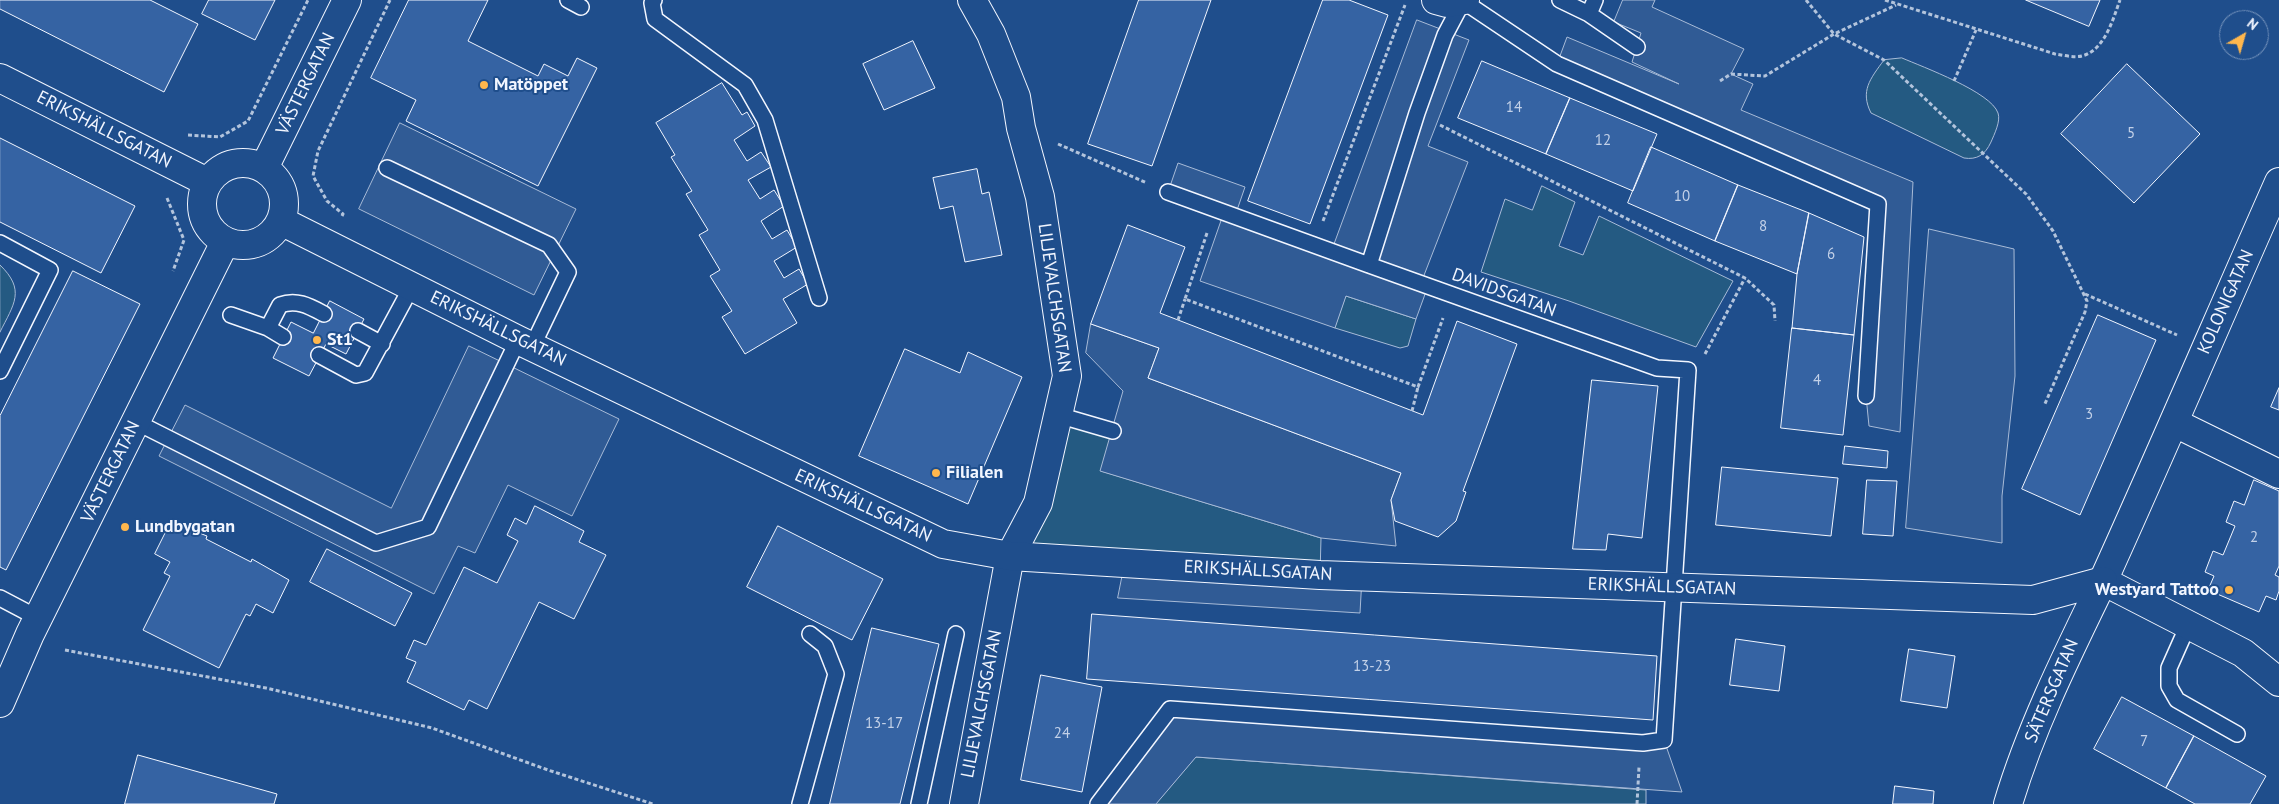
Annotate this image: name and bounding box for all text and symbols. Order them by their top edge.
north arrow [2219,10,2269,60]
text: N [2243,14,2262,34]
street label: VÄSTERGATAN [272,29,340,139]
place label: Matöppet [494,74,568,96]
marker: Matöppet [478,79,490,91]
street label: ERIKSHÄLLSGATAN [33,87,175,173]
house number: 14 [1506,99,1522,117]
house number: 5 [2127,125,2135,143]
house number: 12 [1595,132,1611,150]
house number: 10 [1674,188,1690,206]
house number: 8 [1759,218,1767,236]
street label: LILJEVALCHSGATAN [1033,222,1075,374]
house number: 6 [1827,246,1835,264]
street label: KOLONIGATAN [2193,246,2259,358]
street label: DAVIDSGATAN [1449,264,1559,322]
street label: ERIKSHÄLLSGATAN [426,287,570,371]
place label: St1 [327,329,353,351]
marker: St1 [311,334,323,346]
house number: 4 [1813,372,1821,390]
house number: 3 [2085,406,2093,424]
street label: VÄSTERGATAN [77,417,145,527]
place label: Filialen [946,462,1003,484]
street label: ERIKSHÄLLSGATAN [791,465,935,547]
marker: Filialen [930,467,942,479]
place label: Lundbygatan [135,516,235,538]
marker: Lundbygatan [119,521,131,533]
house number: 2 [2250,529,2258,547]
street label: ERIKSHÄLLSGATAN [1183,556,1333,586]
street label: ERIKSHÄLLSGATAN [1587,574,1737,600]
place label: Westyard Tattoo [2095,579,2219,601]
marker: Westyard Tattoo [2223,584,2235,596]
street label: LILJEVALCHSGATAN [957,628,1007,780]
street label: SÄTERSGATAN [2020,636,2084,746]
house number: 13-23 [1353,658,1391,676]
house number: 13-17 [865,715,903,733]
house number: 24 [1054,725,1070,743]
house number: 7 [2140,733,2148,751]

